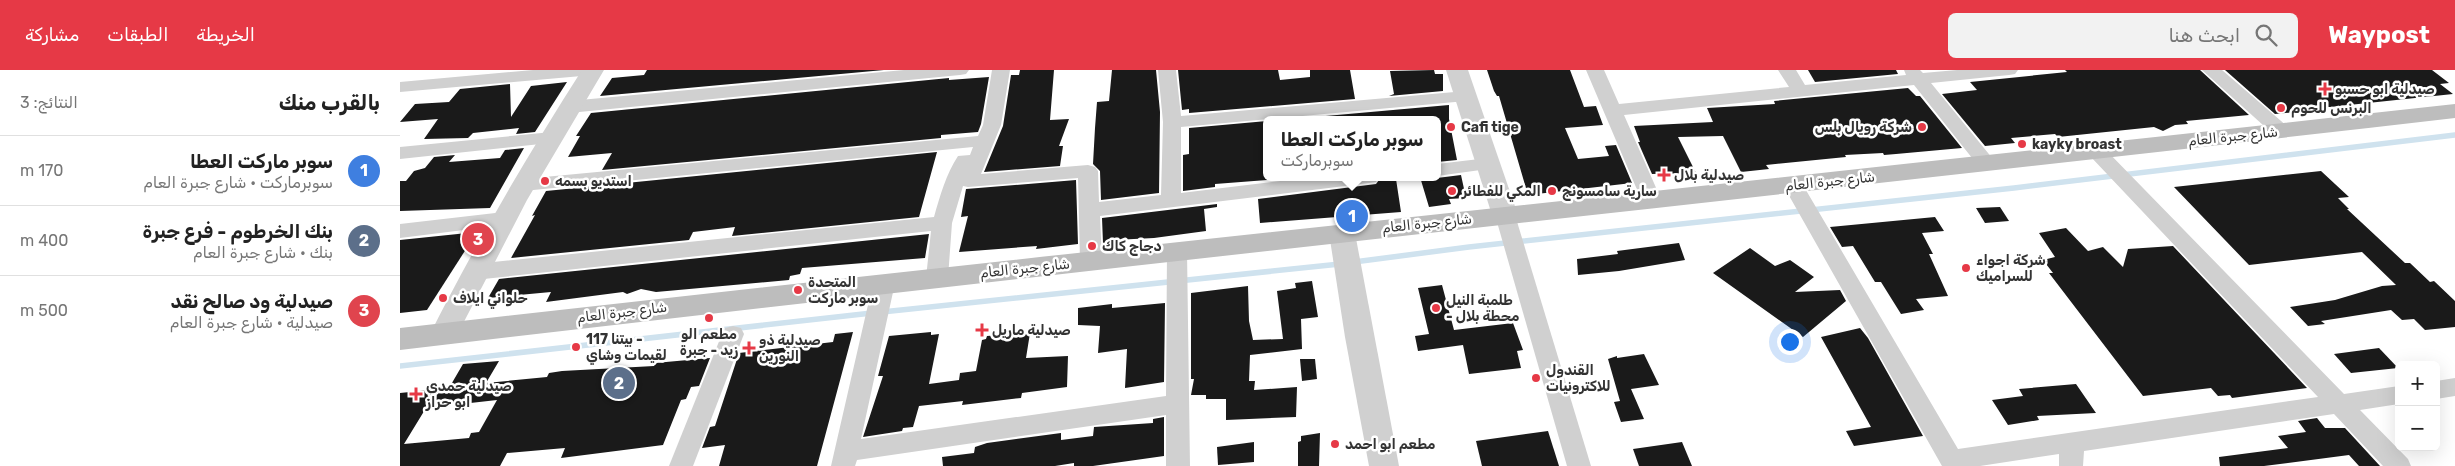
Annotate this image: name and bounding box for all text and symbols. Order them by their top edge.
search box [1948,13,2298,58]
icon: search [2252,21,2280,49]
text: Waypost [2328,21,2430,49]
text: مشاركة [25,24,79,46]
text: الطبقات [107,24,168,46]
text: الخريطة [196,24,255,46]
text: ابحث هنا [2169,24,2240,47]
place label: صيدلية ابو حسبو [2335,81,2435,98]
marker: صيدلية ابو حسبو [2319,83,2331,95]
text: بالقرب منك [279,90,380,115]
text: النتائج: 3 [20,93,78,112]
place label: البرنس للحوم [2291,100,2372,118]
marker: البرنس للحوم [2275,102,2287,114]
popup [1263,116,1441,181]
place label: Cafi tige [1461,119,1519,136]
place label: شركة رويال بلس [1815,119,1912,136]
marker: Cafi tige [1445,121,1457,133]
marker: شركة رويال بلس [1916,121,1928,133]
street label: شارع جبرة العام [2187,123,2279,152]
text: سوبر ماركت العطا [1280,128,1424,151]
place label: kayky broast [2032,136,2122,153]
marker: kayky broast [2016,138,2028,150]
text: سوبر ماركت العطا [190,150,333,173]
text: سوبرماركت [1280,151,1354,170]
text: 170 m [20,161,63,180]
text: 1 [360,161,368,180]
place label: صيدلية بلال [1674,167,1744,184]
street label: شارع جبرة العام [1784,168,1876,197]
marker: صيدلية بلال [1658,169,1670,181]
text: سوبرماركت · شارع جبرة العام [143,173,333,192]
place label: استديو بسمه [555,173,632,190]
marker: استديو بسمه [539,175,551,187]
place label: المكي للفطائر [1461,183,1541,202]
place label: سارية سامسونج [1562,183,1657,201]
marker: المكي للفطائر [1446,185,1458,197]
marker: سارية سامسونج [1546,185,1558,197]
pin: 1 [1336,197,1368,235]
street label: شارع جبرة العام [1381,210,1473,239]
text: بنك الخرطوم - فرع جبرة [143,220,333,243]
pin: 3 [462,220,494,258]
text: 400 m [20,231,68,250]
text: 2 [359,231,369,250]
place label: دجاج كاك [1102,238,1162,256]
marker: دجاج كاك [1086,240,1098,252]
text: بنك · شارع جبرة العام [193,243,333,262]
place label: شركة اجواء للسراميك [1976,252,2046,285]
street label: شارع جبرة العام [979,255,1071,284]
marker: شركة اجواء للسراميك [1960,262,1972,274]
place label: المتحدة سوبر ماركت [808,274,879,307]
marker: المتحدة سوبر ماركت [792,284,804,296]
text: صيدلية ود صالح نقد [170,290,333,313]
place label: حلواني ايلاف [453,290,528,309]
marker: حلواني ايلاف [437,292,449,304]
place label: طلمبة النيل - محطة بلال [1446,292,1519,325]
street label: شارع جبرة العام [576,299,668,328]
text: 500 m [20,301,68,320]
text: 3 [359,301,369,320]
marker: طلمبة النيل - محطة بلال [1430,302,1442,314]
marker: مطعم الو زيد - جبرة [703,312,715,324]
text: صيدلية · شارع جبرة العام [170,313,333,332]
place label: صيدلية ماريل [992,322,1071,339]
marker: صيدلية ماريل [976,324,988,336]
place label: مطعم الو زيد - جبرة [680,326,738,359]
your location [1777,329,1803,355]
place label: بيتنا 117 - لقيمات وشاي [586,331,667,365]
place label: صيدلية ذو النورين [759,332,821,365]
marker: بيتنا 117 - لقيمات وشاي [570,341,582,353]
marker: صيدلية ذو النورين [743,342,755,354]
map controls [2395,361,2440,451]
button: + [2395,361,2440,406]
place label: القندول للاكترونيات [1546,362,1611,395]
pin: 2 [603,364,635,402]
marker: القندول للاكترونيات [1530,372,1542,384]
place label: صيدلية حمدي ابو حراز [425,378,512,411]
marker: صيدلية حمدي ابو حراز [410,388,422,400]
button: − [2395,406,2440,451]
place label: مطعم ابو احمد [1345,436,1436,453]
marker: مطعم ابو احمد [1329,438,1341,450]

